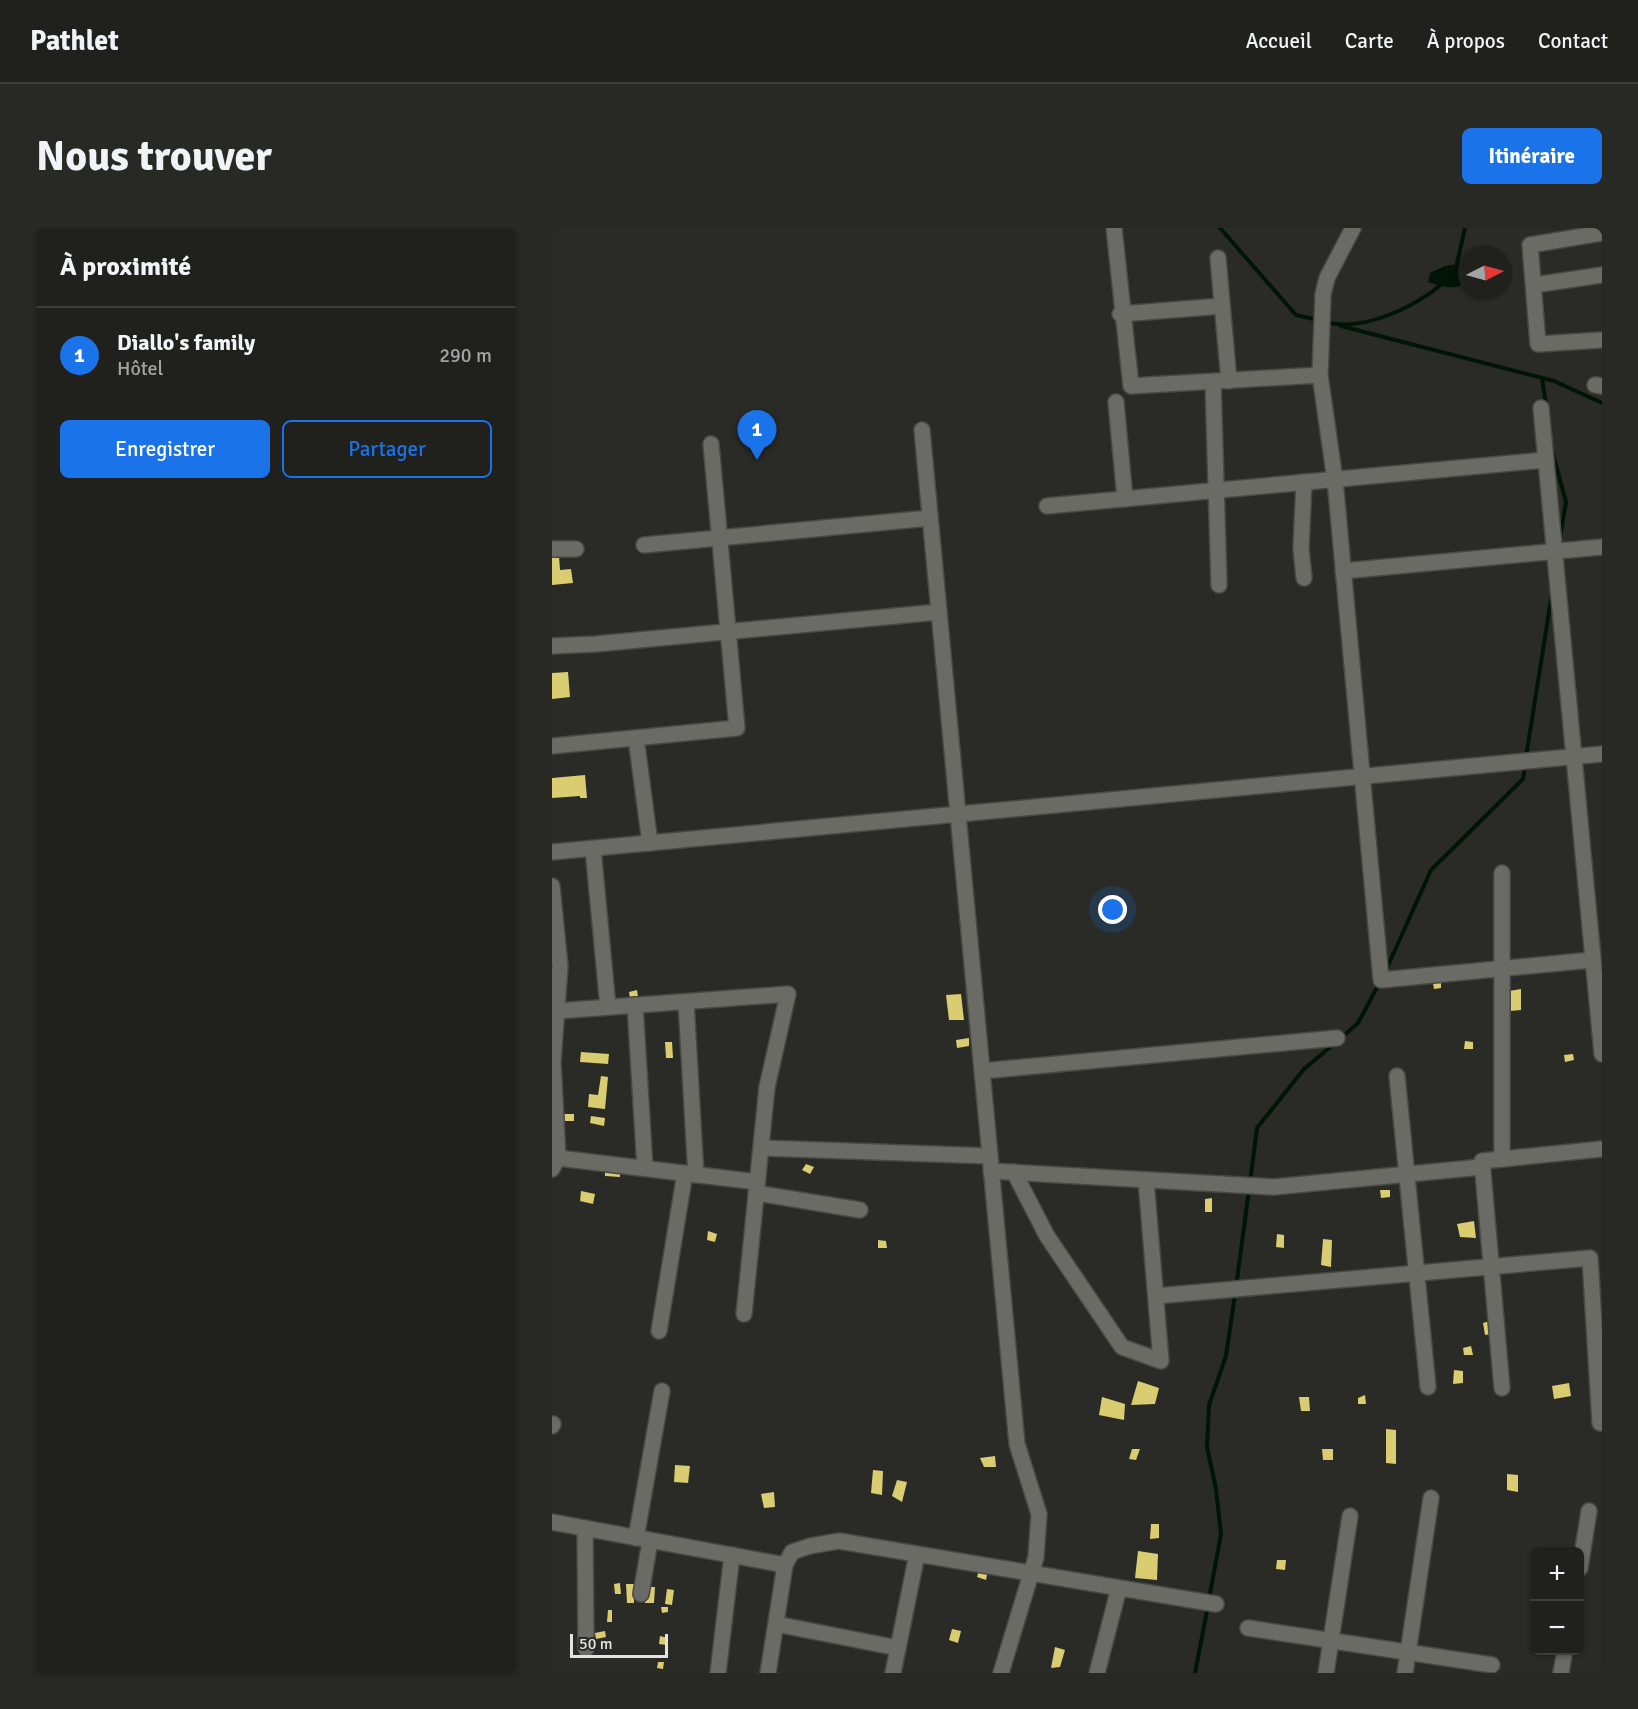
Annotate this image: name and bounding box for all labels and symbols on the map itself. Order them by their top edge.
north arrow [1458,246,1512,300]
pin: 1 [738,410,776,460]
your location [1098,895,1127,924]
scale bar [570,1631,668,1658]

